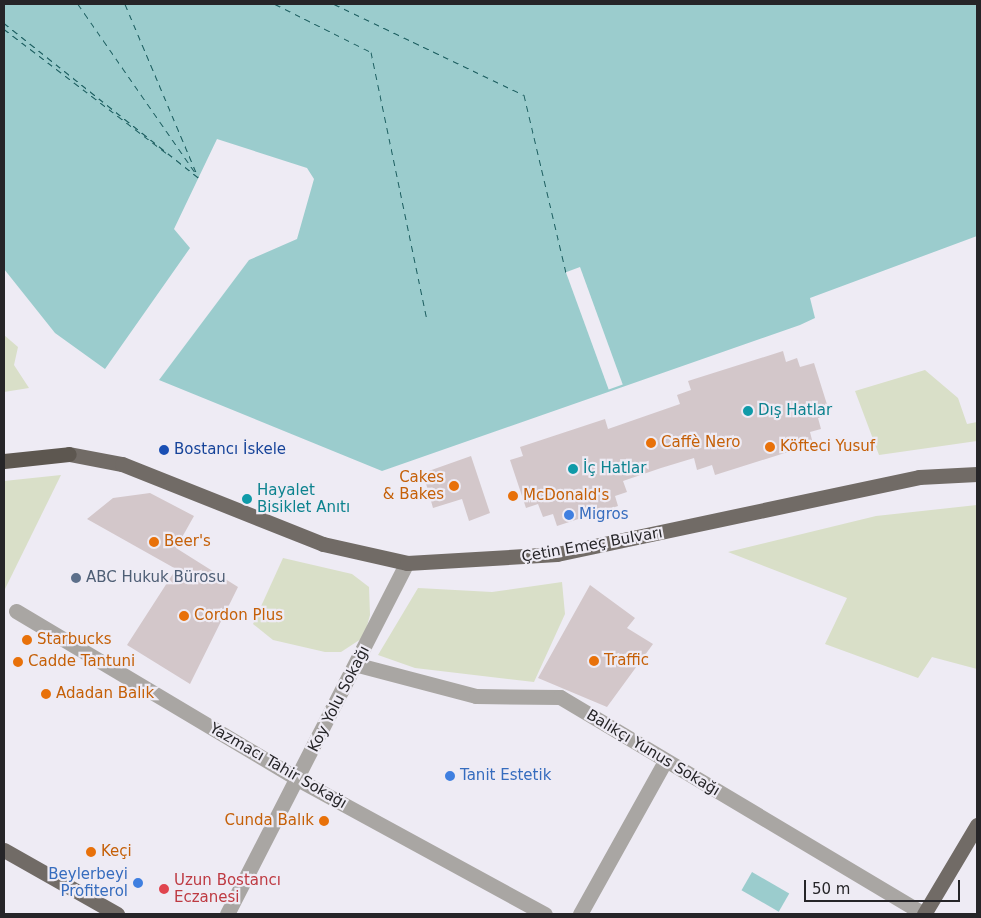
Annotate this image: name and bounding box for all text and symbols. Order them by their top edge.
place label: Dış Hatlar [758,402,832,420]
marker: Dış Hatlar [742,405,754,417]
place label: Caffè Nero [661,434,740,452]
marker: Caffè Nero [645,437,657,449]
place label: Köfteci Yusuf [780,438,875,456]
place label: Bostancı İskele [174,441,286,459]
marker: Köfteci Yusuf [764,441,776,453]
marker: Bostancı İskele [158,444,170,456]
place label: İç Hatlar [583,460,646,478]
marker: İç Hatlar [567,463,579,475]
place label: Cakes & Bakes [383,468,444,503]
marker: Cakes & Bakes [448,480,460,492]
place label: Hayalet Bisiklet Anıtı [257,481,350,516]
place label: McDonald's [523,487,609,505]
marker: McDonald's [507,490,519,502]
marker: Hayalet Bisiklet Anıtı [241,493,253,505]
place label: Migros [579,506,628,524]
marker: Migros [563,509,575,521]
street label: Çetin Emeç Bulvarı [520,524,664,566]
place label: Beer's [164,533,211,551]
marker: Beer's [148,536,160,548]
place label: ABC Hukuk Bürosu [86,569,226,587]
marker: ABC Hukuk Bürosu [70,572,82,584]
place label: Cordon Plus [194,607,283,625]
marker: Cordon Plus [178,610,190,622]
place label: Starbucks [37,631,112,649]
marker: Starbucks [21,634,33,646]
street label: Koy Yolu Sokağı [304,643,374,755]
place label: Traffic [604,652,649,670]
place label: Cadde Tantuni [28,653,135,671]
marker: Traffic [588,655,600,667]
marker: Cadde Tantuni [12,656,24,668]
place label: Adadan Balık [56,685,154,703]
marker: Adadan Balık [40,688,52,700]
street label: Balıkçı Yunus Sokağı [583,706,723,800]
street label: Yazmacı Tahir Sokağı [206,719,350,813]
place label: Tanit Estetik [460,767,551,785]
marker: Tanit Estetik [444,770,456,782]
place label: Cunda Balık [225,812,314,830]
marker: Cunda Balık [318,815,330,827]
place label: Keçi [101,843,132,861]
marker: Keçi [85,846,97,858]
place label: Beylerbeyi Profiterol [48,865,128,900]
scale bar [806,870,962,902]
place label: Uzun Bostancı Eczanesi [174,871,281,906]
marker: Beylerbeyi Profiterol [132,877,144,889]
text: 50 m [812,880,850,898]
marker: Uzun Bostancı Eczanesi [158,883,170,895]

